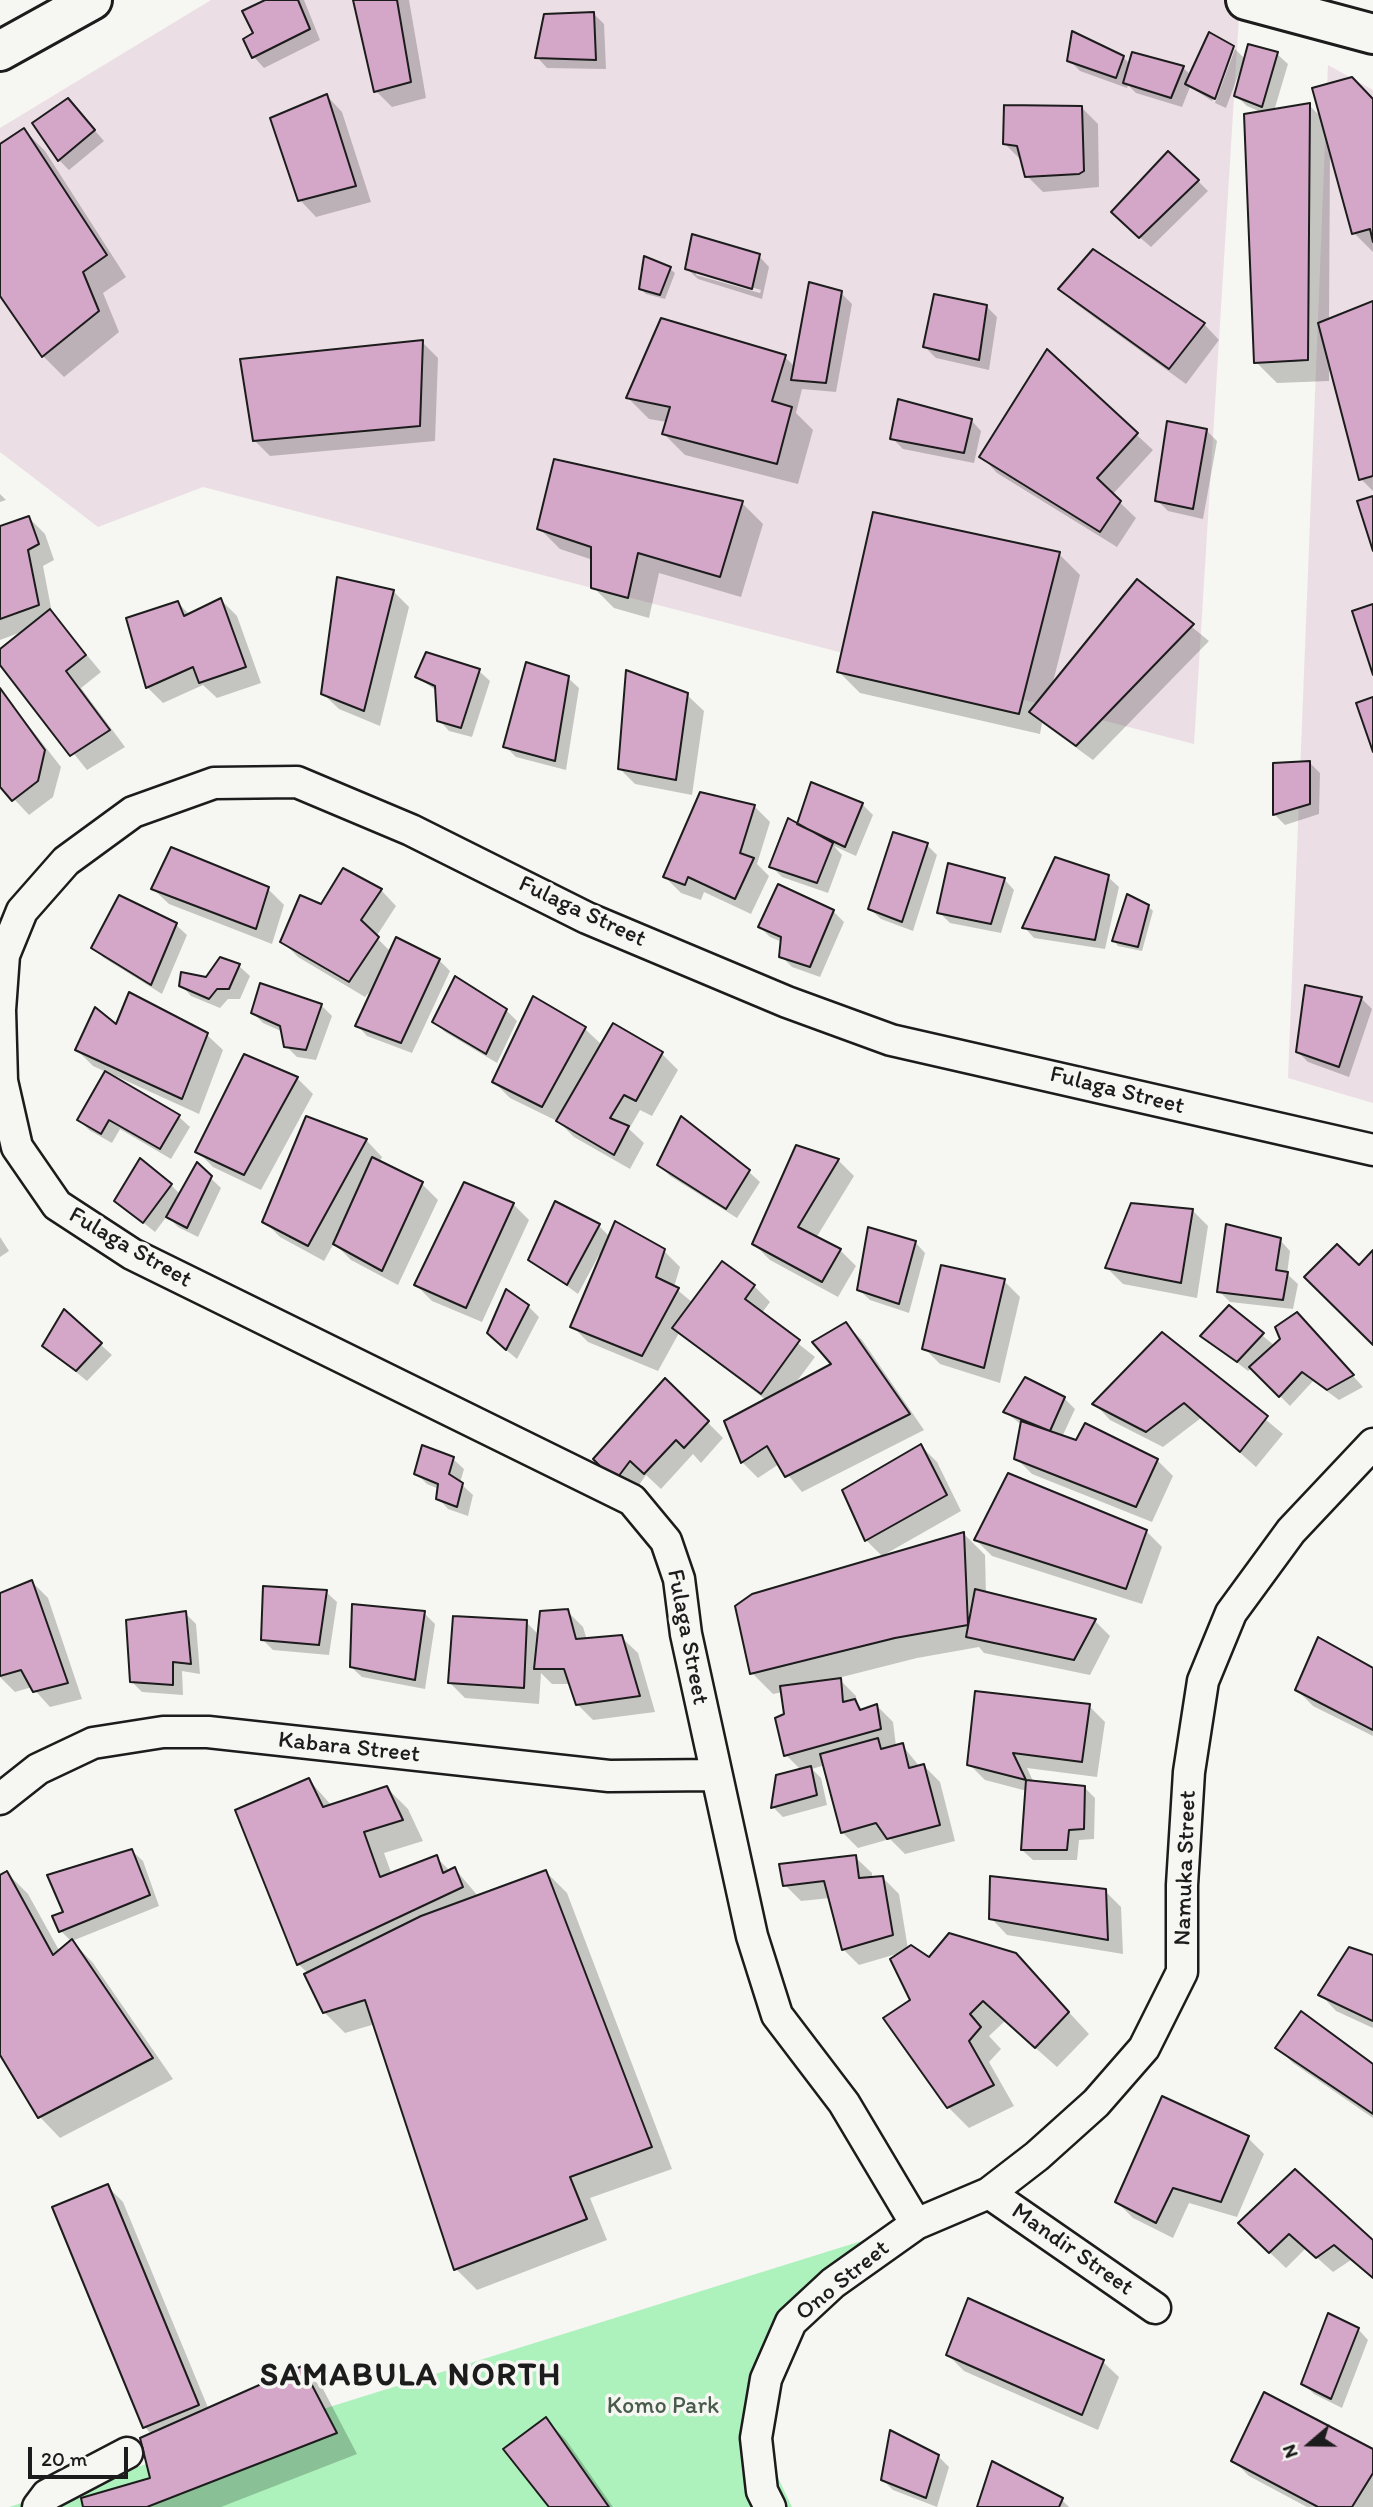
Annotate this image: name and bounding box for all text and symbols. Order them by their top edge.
street label: Fulaga Street [514,870,650,954]
street label: Fulaga Street [1047,1060,1187,1122]
street label: Fulaga Street [63,1201,197,1295]
street label: Fulaga Street [660,1567,714,1707]
street label: Kabara Street [277,1726,421,1770]
street label: Namuka Street [1169,1790,1203,1946]
street label: Mandir Street [1005,2197,1139,2303]
street label: Ono Street [790,2235,896,2327]
district label: SAMABULA NORTH [261,2358,561,2396]
park label: Komo Park [607,2393,719,2421]
north arrow [1275,2409,1345,2479]
scale bar [32,2434,131,2478]
text: N [1277,2441,1303,2461]
text: 20 m [41,2446,87,2471]

